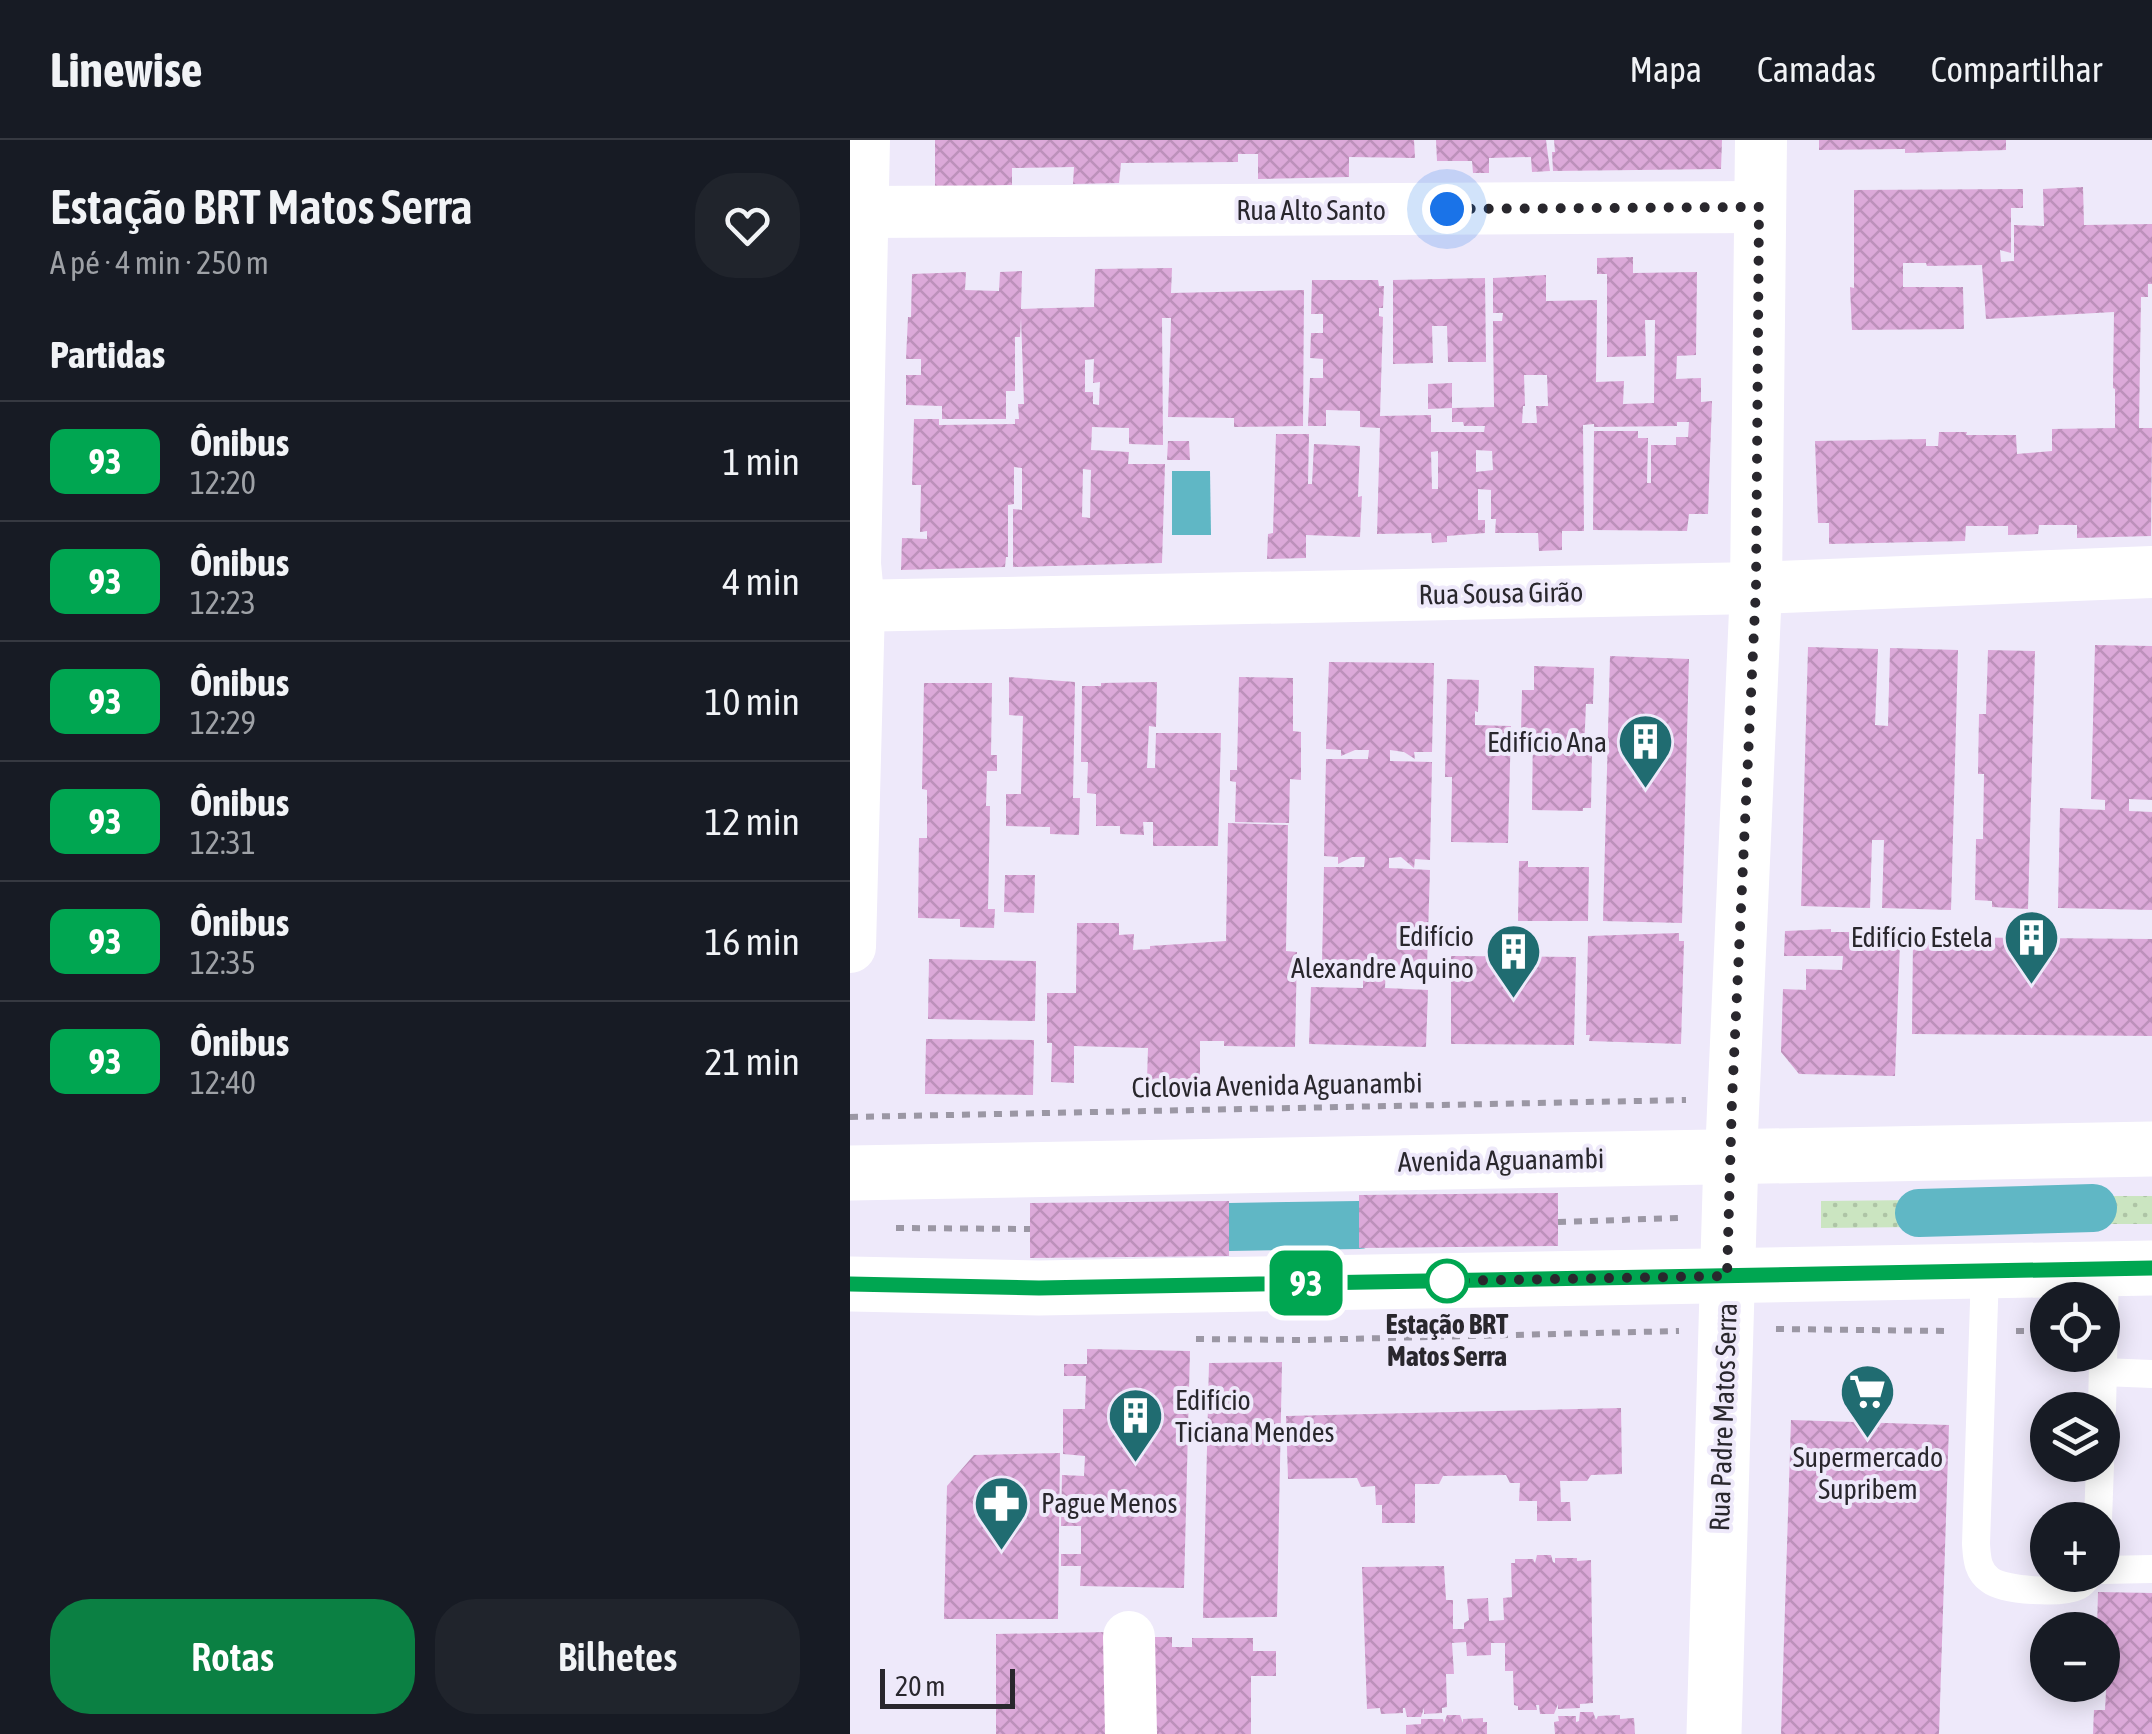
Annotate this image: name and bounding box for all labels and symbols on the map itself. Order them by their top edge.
your location [1422,184,1472,234]
street label: Rua Alto Santo [1236,194,1386,226]
street label: Rua Sousa Girão [1418,576,1584,610]
building icon: Edifício Ana [1616,712,1676,791]
place label: Edifício Ana [1487,726,1607,758]
building icon: Edifício Estela [2002,907,2062,986]
place label: Edifício Alexandre Aquino [1291,920,1474,984]
place label: Edifício Estela [1851,921,1993,953]
building icon: Edifício Alexandre Aquino [1483,922,1543,1001]
street label: Ciclovia Avenida Aguanambi [1131,1066,1423,1104]
street label: Avenida Aguanambi [1397,1142,1605,1178]
line badge: 93 [1261,1250,1351,1316]
marker: Estação BRT Matos Serra [1426,1260,1468,1302]
street label: Rua Padre Matos Serra [1703,1302,1743,1532]
place label: Estação BRT Matos Serra [1386,1308,1509,1372]
supermarket icon: Supermercado Supribem [1838,1361,1898,1440]
place label: Edifício Ticiana Mendes [1175,1384,1334,1448]
building icon: Edifício Ticiana Mendes [1106,1386,1166,1465]
place label: Supermercado Supribem [1793,1441,1943,1505]
pharmacy icon: Pague Menos [972,1473,1032,1552]
place label: Pague Menos [1041,1487,1177,1519]
scale bar [880,1664,1015,1708]

